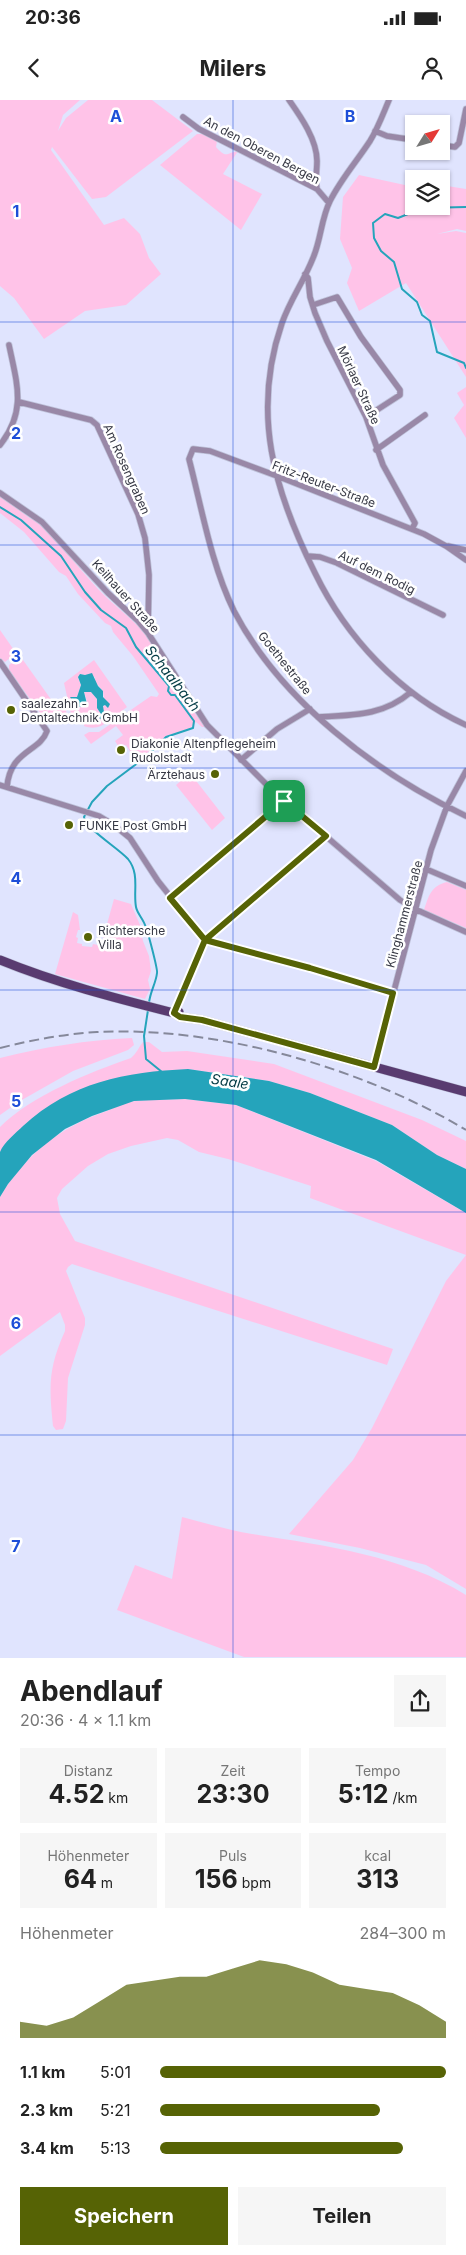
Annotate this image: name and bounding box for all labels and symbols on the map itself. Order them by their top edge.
text: A [110,106,122,126]
text: B [345,106,355,126]
street label: An den Oberen Bergen [201,113,323,187]
north arrow [405,115,450,160]
text: 1 [13,201,19,221]
street label: Mörlaer Straße [334,344,384,426]
street label: Am Rosengraben [100,421,154,517]
text: 2 [11,423,21,443]
street label: Fritz-Reuter-Straße [270,457,378,511]
street label: Auf dem Rodig [336,547,418,597]
street label: Keilhauer Straße [89,556,163,636]
street label: Goethestraße [255,628,315,698]
water label: Schaalbach [142,642,204,714]
text: 3 [11,646,21,666]
place label: saalezahn - Dentaltechnik GmbH [21,696,138,725]
marker: saalezahn - Dentaltechnik GmbH [5,704,17,716]
place label: Diakonie Altenpflegeheim Rudolstadt [131,736,276,765]
marker: Diakonie Altenpflegeheim Rudolstadt [115,744,127,756]
place label: Ärztehaus [148,767,205,782]
marker: Ärztehaus [209,768,221,780]
pin [263,780,305,822]
place label: FUNKE Post GmbH [79,818,187,833]
marker: FUNKE Post GmbH [63,819,75,831]
street label: Klinghammerstraße [382,859,426,969]
text: 4 [11,868,22,888]
place label: Richtersche Villa [98,923,165,952]
marker: Richtersche Villa [82,931,94,943]
water label: Saale [210,1070,250,1092]
text: 5 [11,1091,21,1111]
text: 6 [11,1313,21,1333]
text: 7 [11,1536,21,1556]

